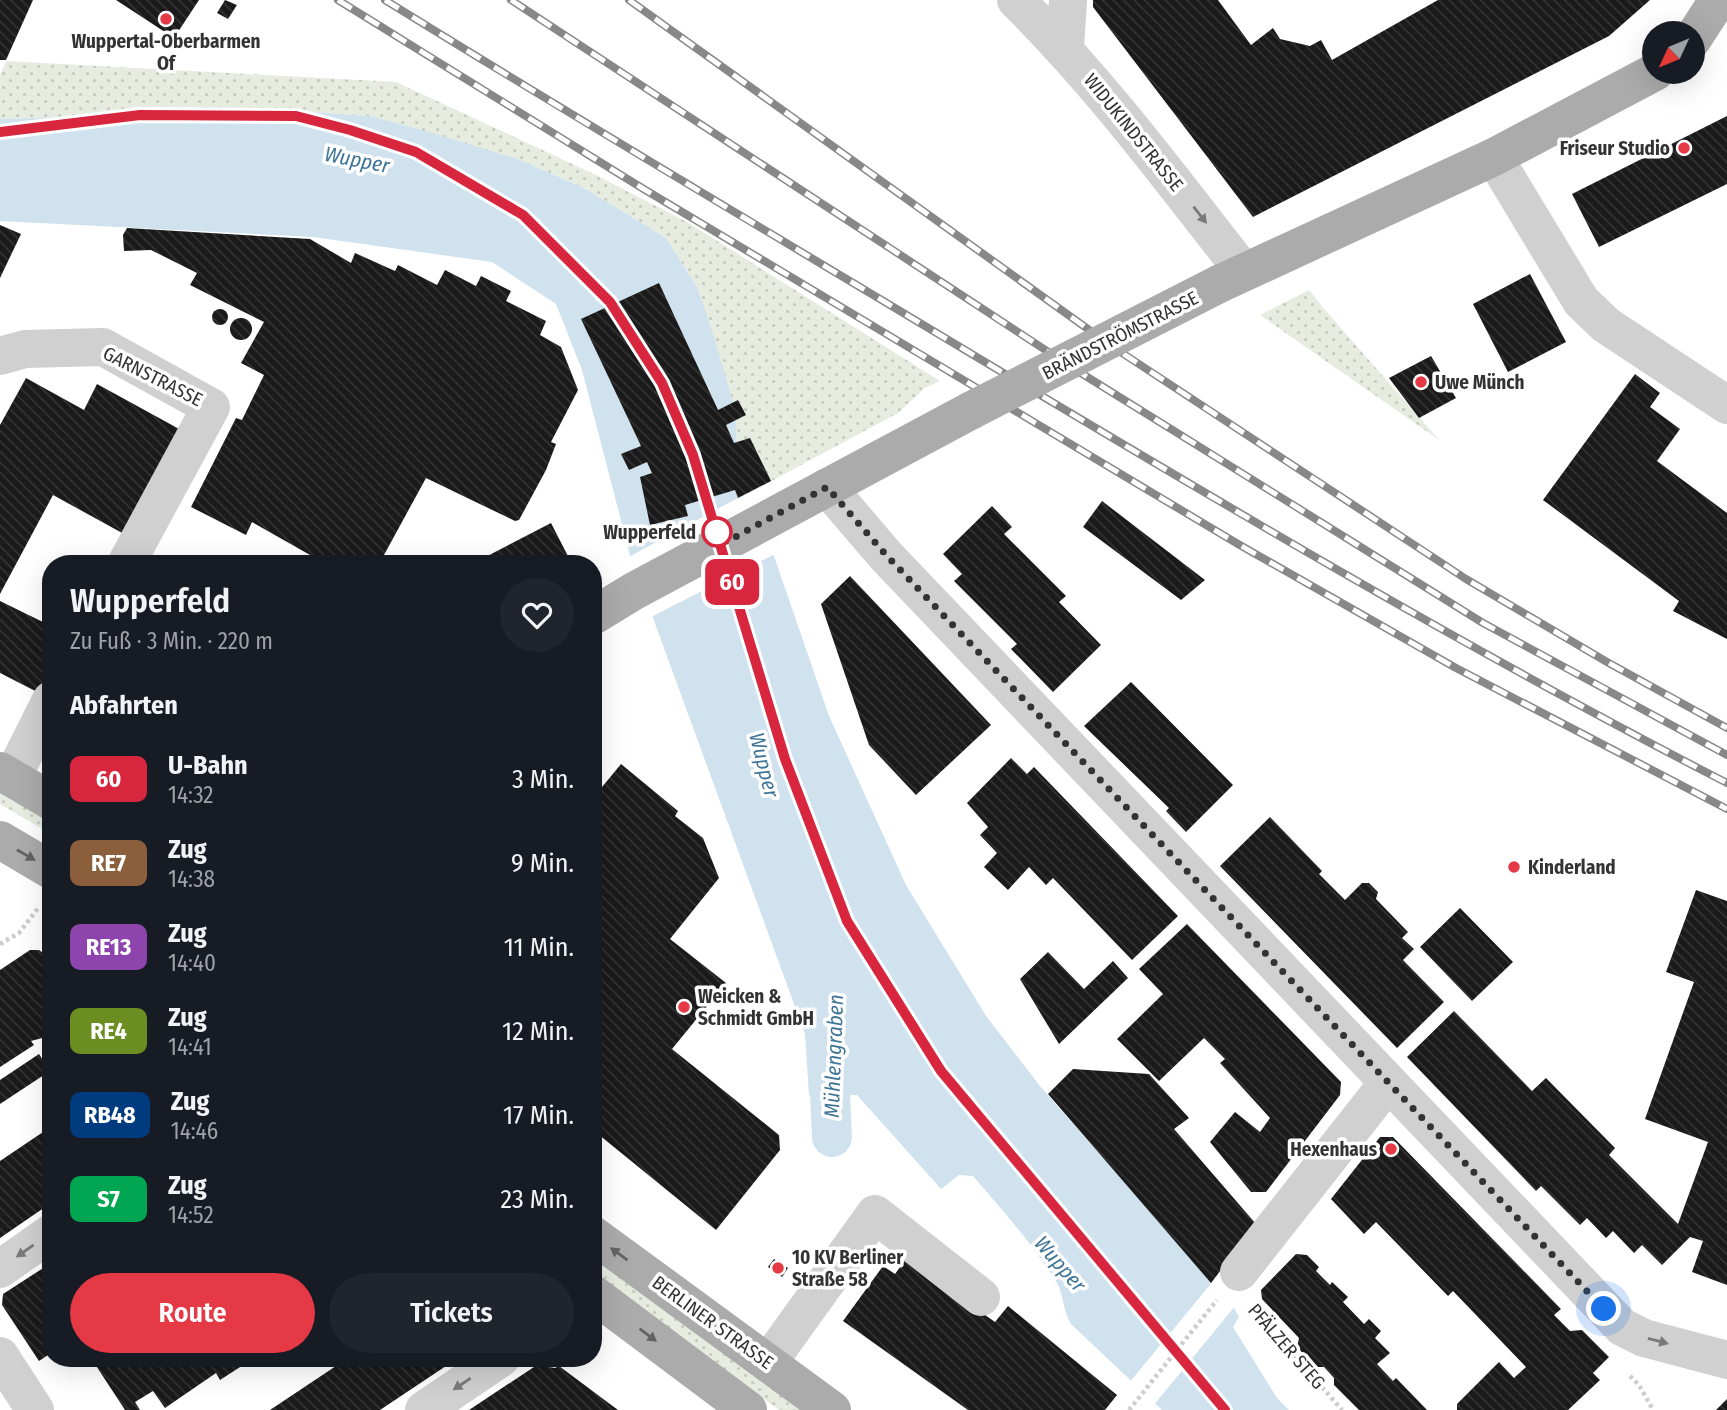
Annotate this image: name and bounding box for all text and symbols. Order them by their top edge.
marker: Wuppertal-Oberbarmen Of [158,11,174,27]
north arrow [1642,21,1704,84]
map controls [1642,21,1705,84]
place label: Wuppertal-Oberbarmen Of [72,30,261,75]
street label: WIDUKINDSTRASSE [1079,69,1188,196]
place label: Friseur Studio [1560,137,1670,160]
marker: Friseur Studio [1676,140,1692,156]
water label: Wupper [322,141,392,179]
one-way arrow [1193,206,1208,224]
street label: BRÄNDSTRÖMSTRASSE [1038,286,1202,385]
street label: GARNSTRASSE [99,342,206,411]
place label: Uwe Münch [1435,371,1525,394]
marker: Uwe Münch [1413,374,1429,390]
marker: Wupperfeld [702,517,732,547]
place label: Wupperfeld [603,521,696,544]
line badge: 60 [700,559,764,605]
text: 60 [719,568,745,596]
button: heart [500,578,574,652]
text: Wupperfeld [70,581,230,621]
text: Zu Fuß · 3 Min. · 220 m [70,627,273,655]
text: Abfahrten [70,690,178,721]
water label: Wupper [743,730,785,801]
text: U-Bahn [168,750,248,781]
text: 3 Min. [512,764,574,795]
text: 60 [96,765,121,793]
text: 14:32 [168,781,214,809]
text: Zug [168,834,207,865]
text: 9 Min. [511,848,574,879]
one-way arrow [16,849,35,861]
text: RE7 [91,849,126,877]
place label: Kinderland [1528,856,1616,879]
marker: Kinderland [1506,859,1522,875]
text: 14:38 [168,865,215,893]
text: Zug [168,918,207,949]
text: 11 Min. [504,932,574,963]
text: RE13 [86,933,131,961]
text: 14:40 [168,949,216,977]
place label: Weicken & Schmidt GmbH [698,985,814,1030]
water label: Mühlengraben [819,994,849,1118]
marker: Weicken & Schmidt GmbH [676,999,692,1015]
text: Zug [168,1002,207,1033]
text: 12 Min. [502,1016,574,1047]
text: RE4 [90,1017,127,1045]
text: 14:41 [168,1033,212,1061]
text: Zug [171,1086,209,1117]
text: 17 Min. [503,1100,574,1131]
text: RB48 [84,1101,136,1129]
text: 14:46 [171,1117,218,1145]
place label: Hexenhaus [1290,1138,1378,1161]
marker: Hexenhaus [1383,1141,1399,1157]
text: Zug [168,1170,207,1201]
text: 23 Min. [500,1184,574,1215]
text: S7 [97,1185,120,1213]
text: 14:52 [168,1201,214,1229]
water label: Wupper [1029,1231,1092,1298]
one-way arrow [16,1244,34,1258]
place label: 10 KV Berliner Straße 58 [792,1246,904,1291]
one-way arrow [610,1247,628,1261]
marker: 10 KV Berliner Straße 58 [770,1260,786,1276]
street label: BERLINER STRASSE [648,1271,778,1374]
button: Route [70,1273,315,1353]
button: Tickets [329,1273,574,1353]
your location [1586,1291,1621,1326]
street label: PFÄLZER STEG [1243,1299,1330,1394]
one-way arrow [639,1328,657,1342]
one-way arrow [1647,1337,1668,1347]
one-way arrow [453,1377,472,1390]

